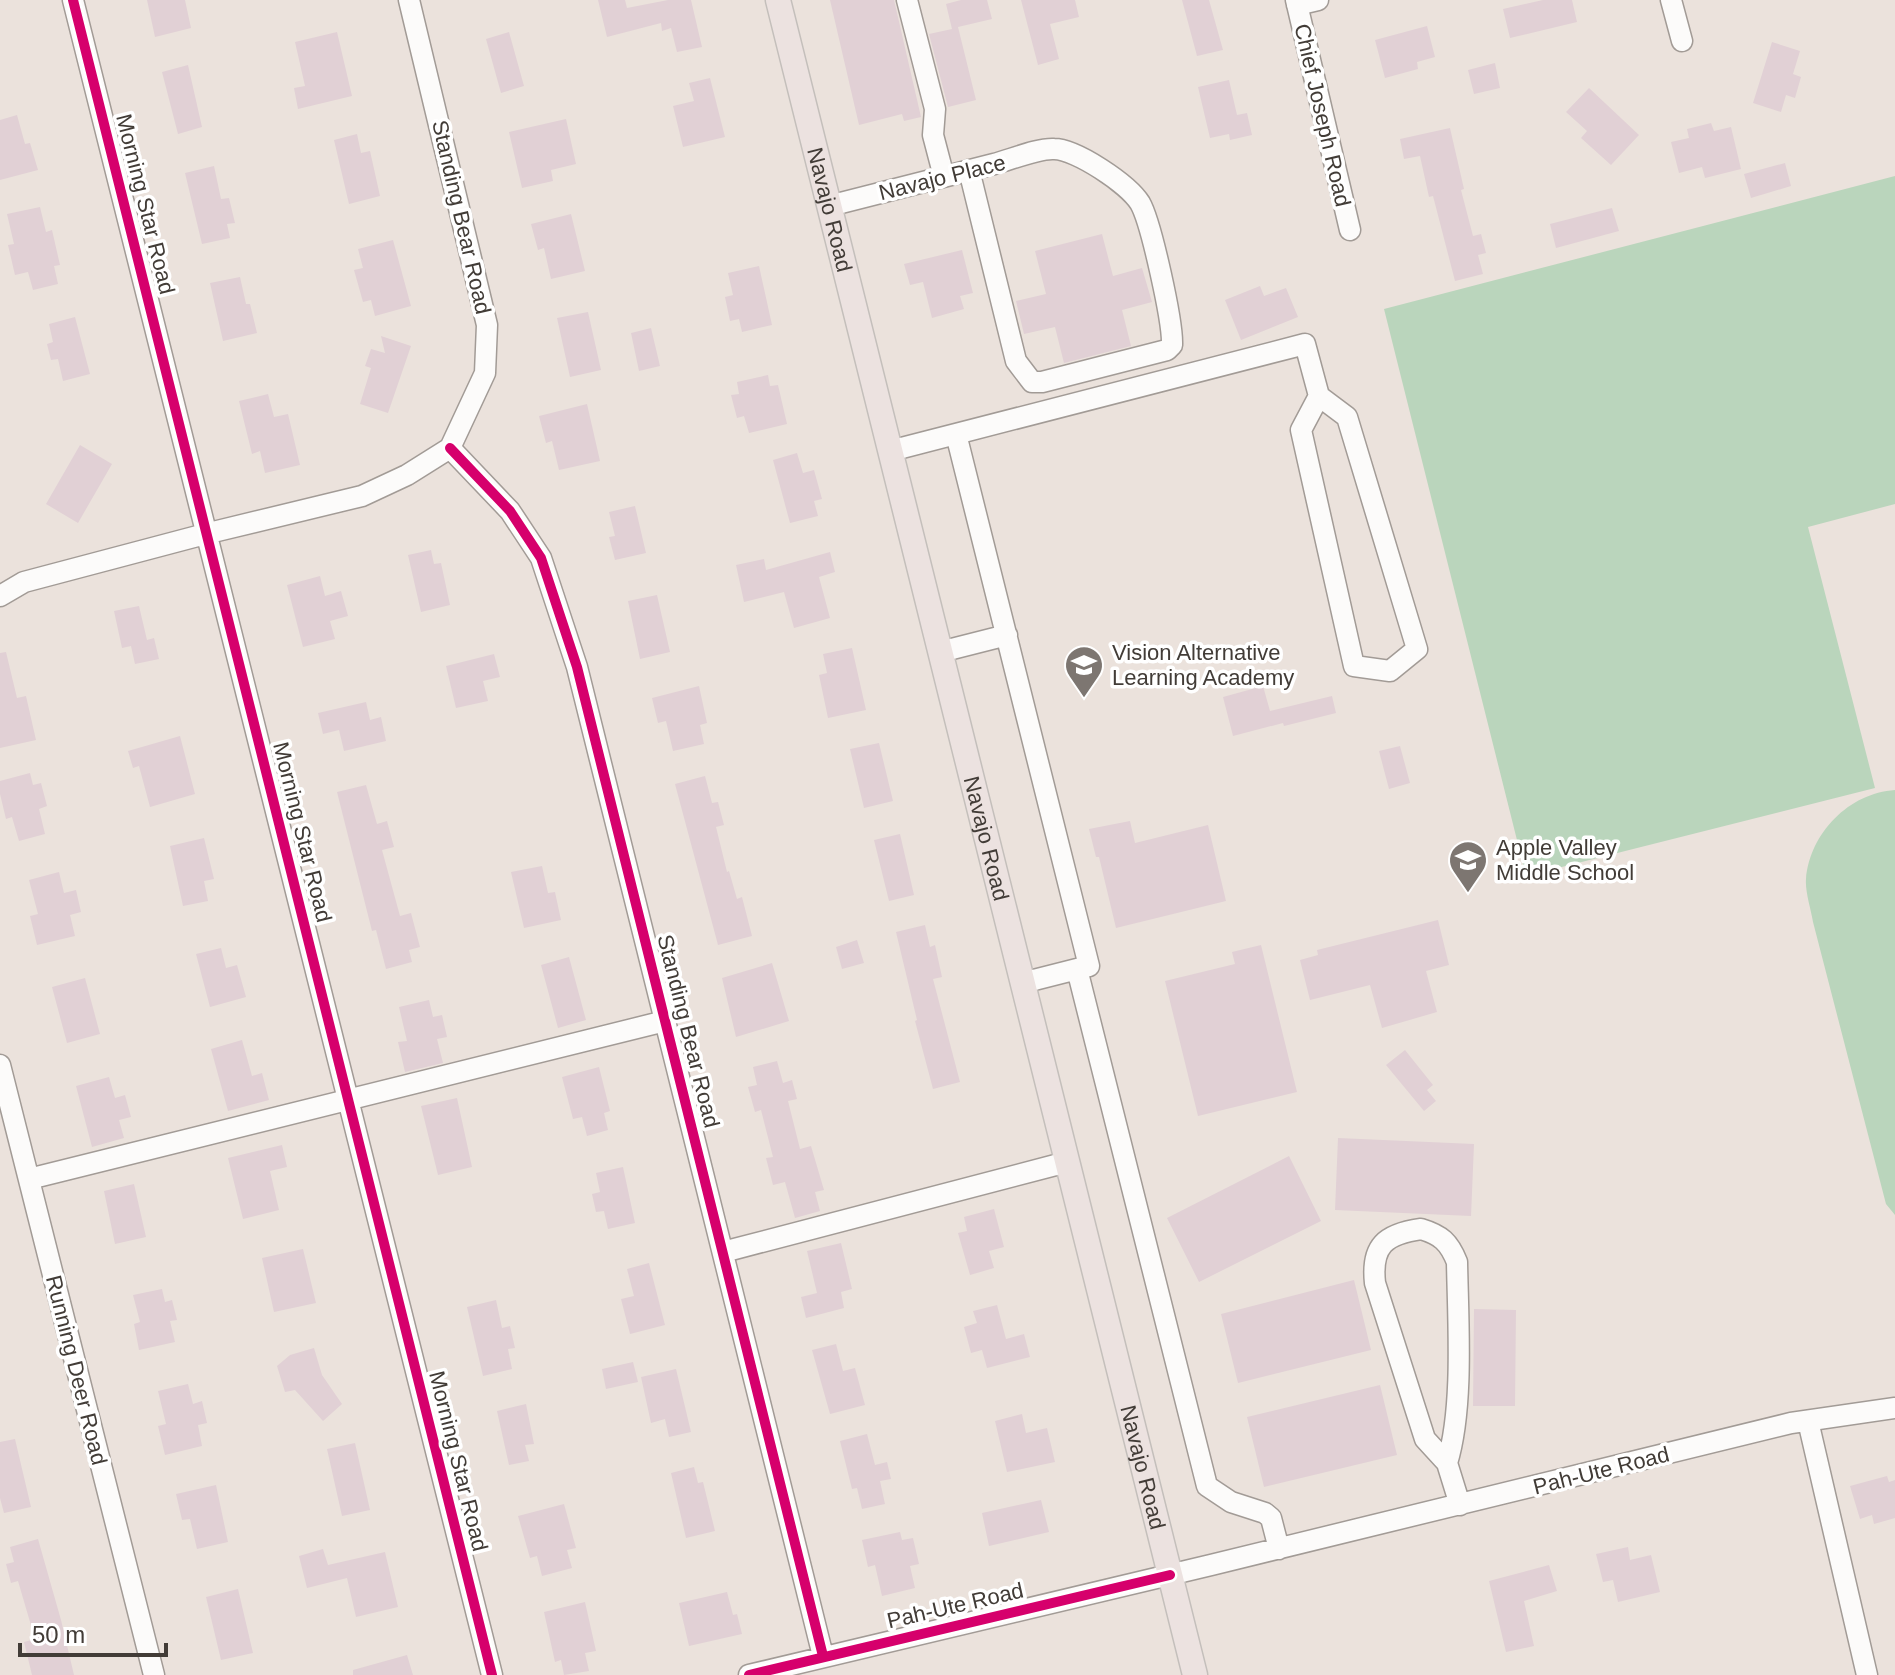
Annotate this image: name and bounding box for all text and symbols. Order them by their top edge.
street label: Chief Joseph Road [1289,21,1356,209]
street label: Morning Star Road [111,112,180,297]
street label: Standing Bear Road [427,118,496,316]
street label: Navajo Road [802,145,857,275]
street label: Navajo Place [876,150,1008,205]
place label: Vision Alternative Learning Academy [1112,640,1294,690]
school or university icon: Vision Alternative Learning Academy [1063,644,1105,699]
street label: Morning Star Road [268,740,337,925]
street label: Navajo Road [959,774,1014,903]
place label: Apple Valley Middle School [1496,835,1634,885]
school or university icon: Apple Valley Middle School [1447,839,1489,894]
street label: Standing Bear Road [652,932,725,1130]
street label: Running Deer Road [41,1273,112,1467]
street label: Morning Star Road [424,1369,493,1554]
street label: Navajo Road [1115,1403,1170,1532]
street label: Pah-Ute Road [1530,1441,1672,1499]
street label: Pah-Ute Road [884,1578,1026,1633]
scale bar [20,1607,166,1657]
text: 50 m [32,1621,85,1648]

